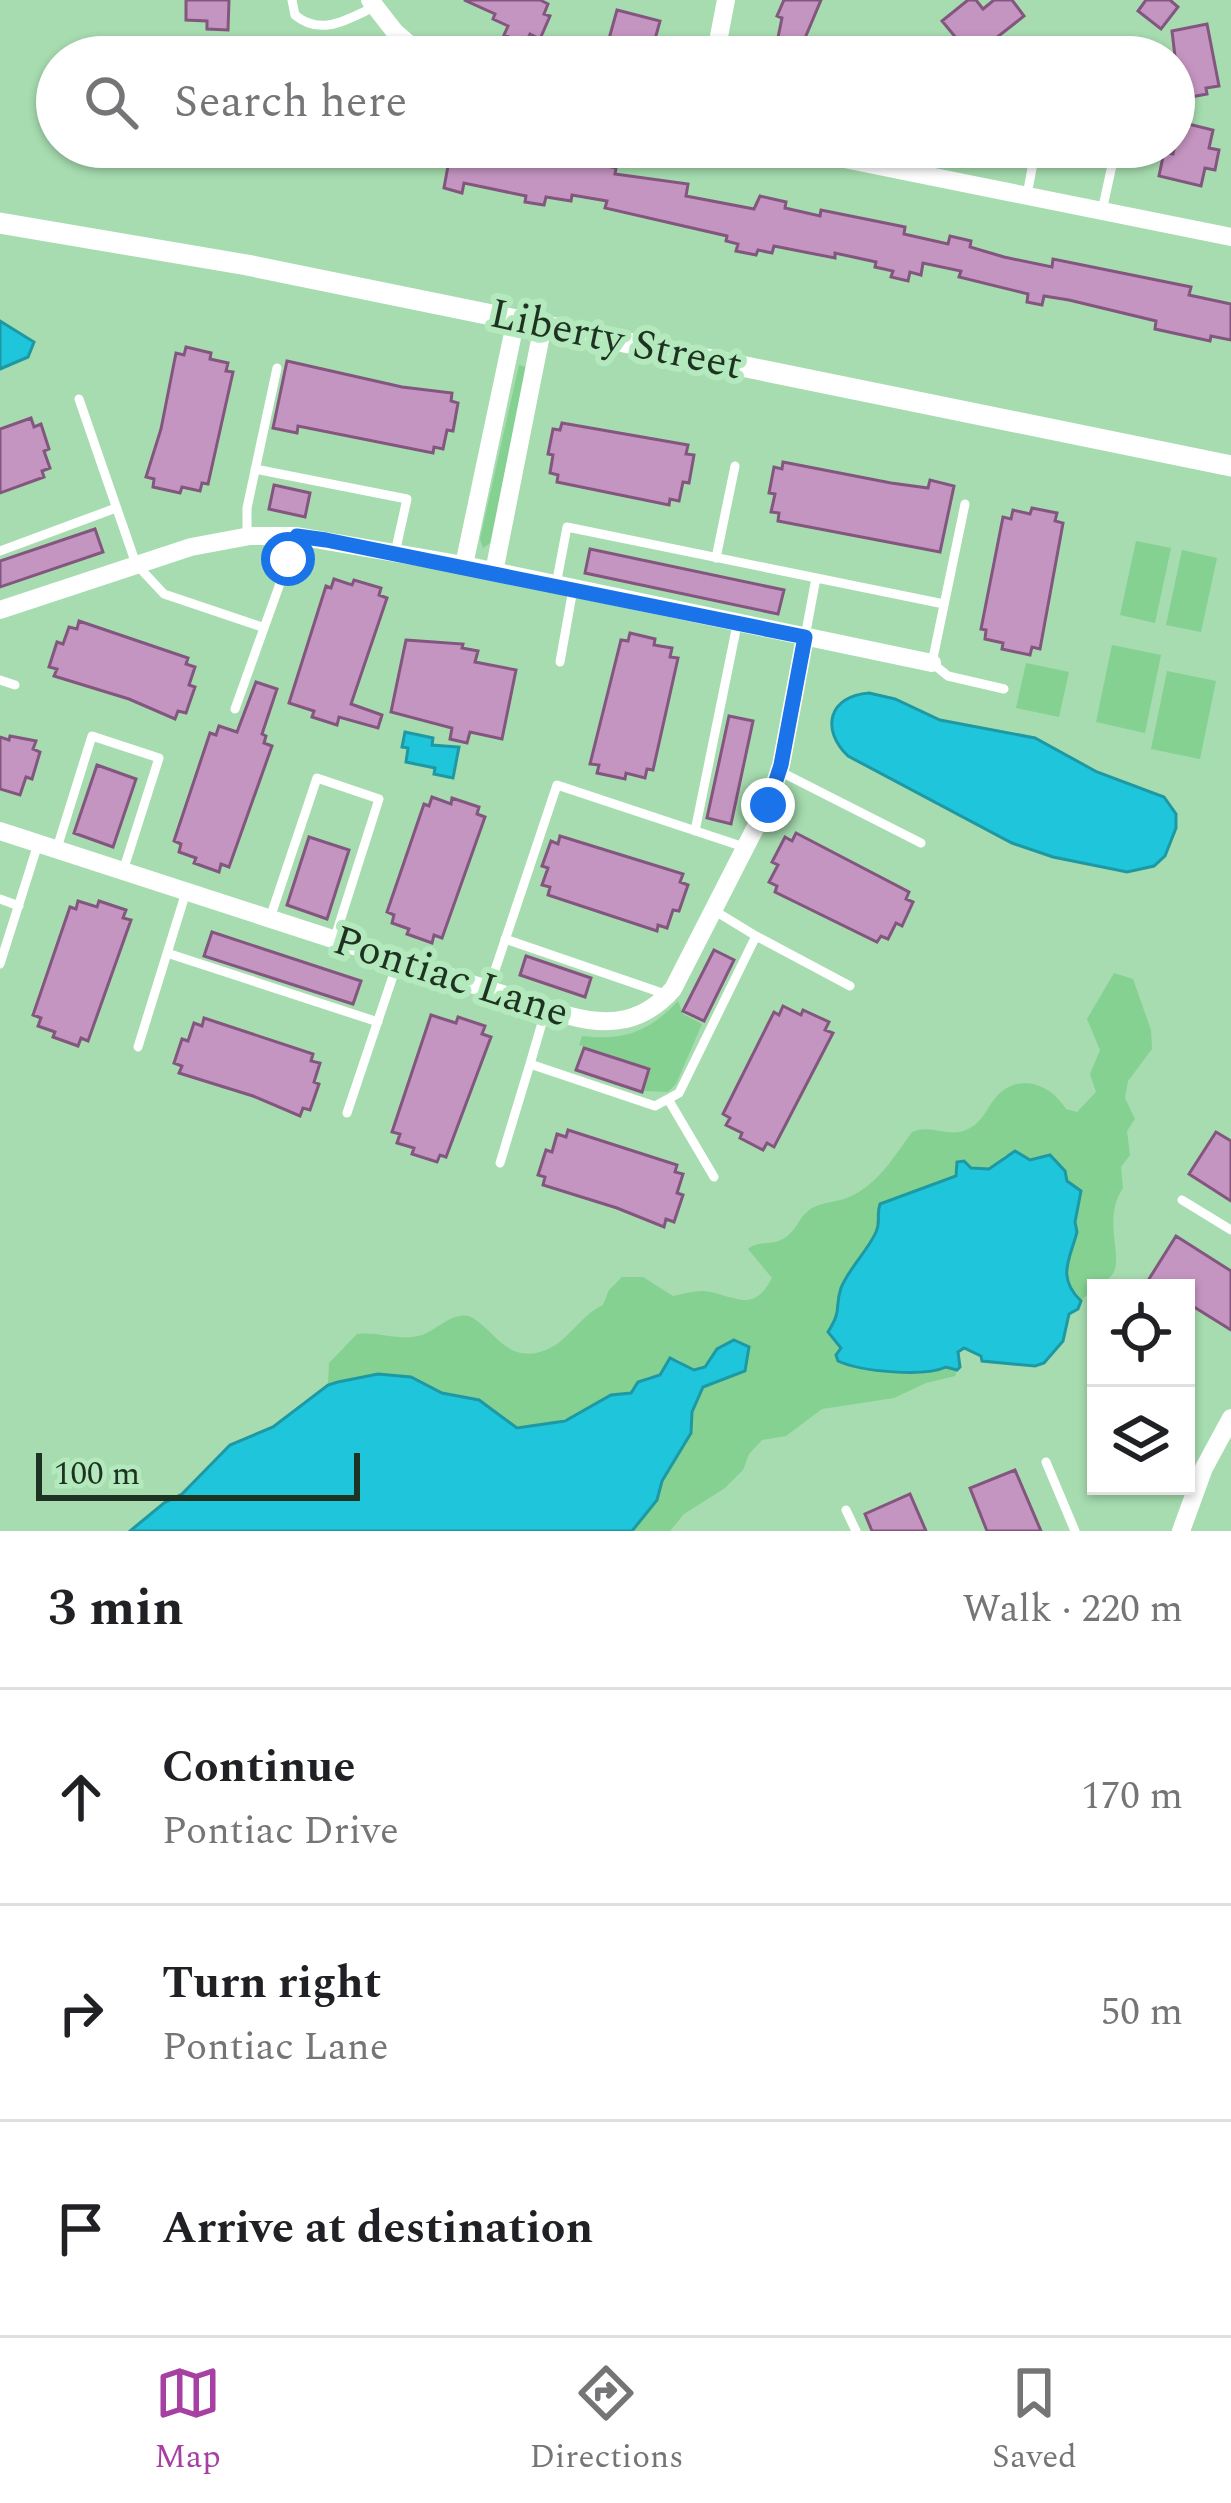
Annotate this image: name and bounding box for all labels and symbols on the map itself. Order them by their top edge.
street label: Liberty Street [484,283,748,397]
route start [261,532,315,586]
route end [741,778,795,832]
street label: Pontiac Lane [325,909,577,1045]
scale bar [36,1447,360,1500]

